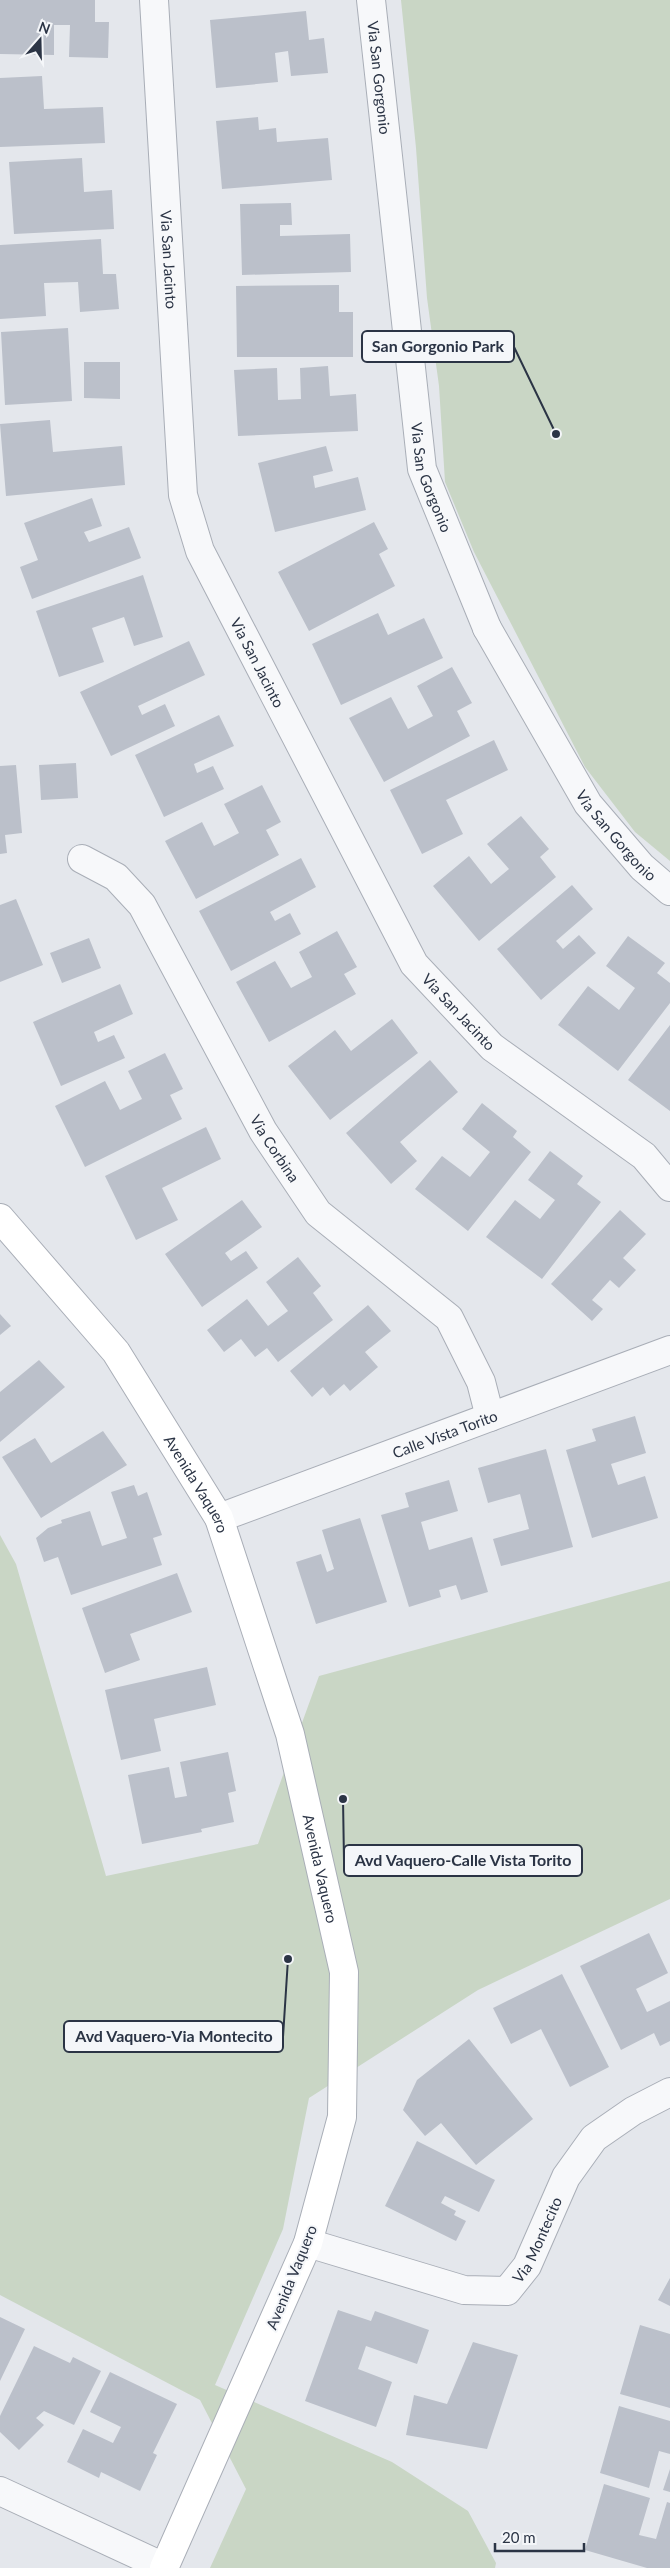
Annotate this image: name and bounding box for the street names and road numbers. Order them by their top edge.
street label: Via San Gorgonio [364,20,395,135]
street label: Via San Jacinto [157,210,181,309]
street label: Via San Gorgonio [408,421,456,535]
street label: Via San Jacinto [227,615,289,711]
street label: Via San Gorgonio [573,786,660,884]
street label: Via San Jacinto [418,970,499,1054]
street label: Via Corbina [247,1111,304,1185]
street label: Calle Vista Torito [390,1406,500,1462]
street label: Avenida Vaquero [161,1432,232,1535]
street label: Avenida Vaquero [299,1812,342,1925]
street label: Via Montecito [508,2194,565,2286]
street label: Avenida Vaquero [262,2222,320,2332]

